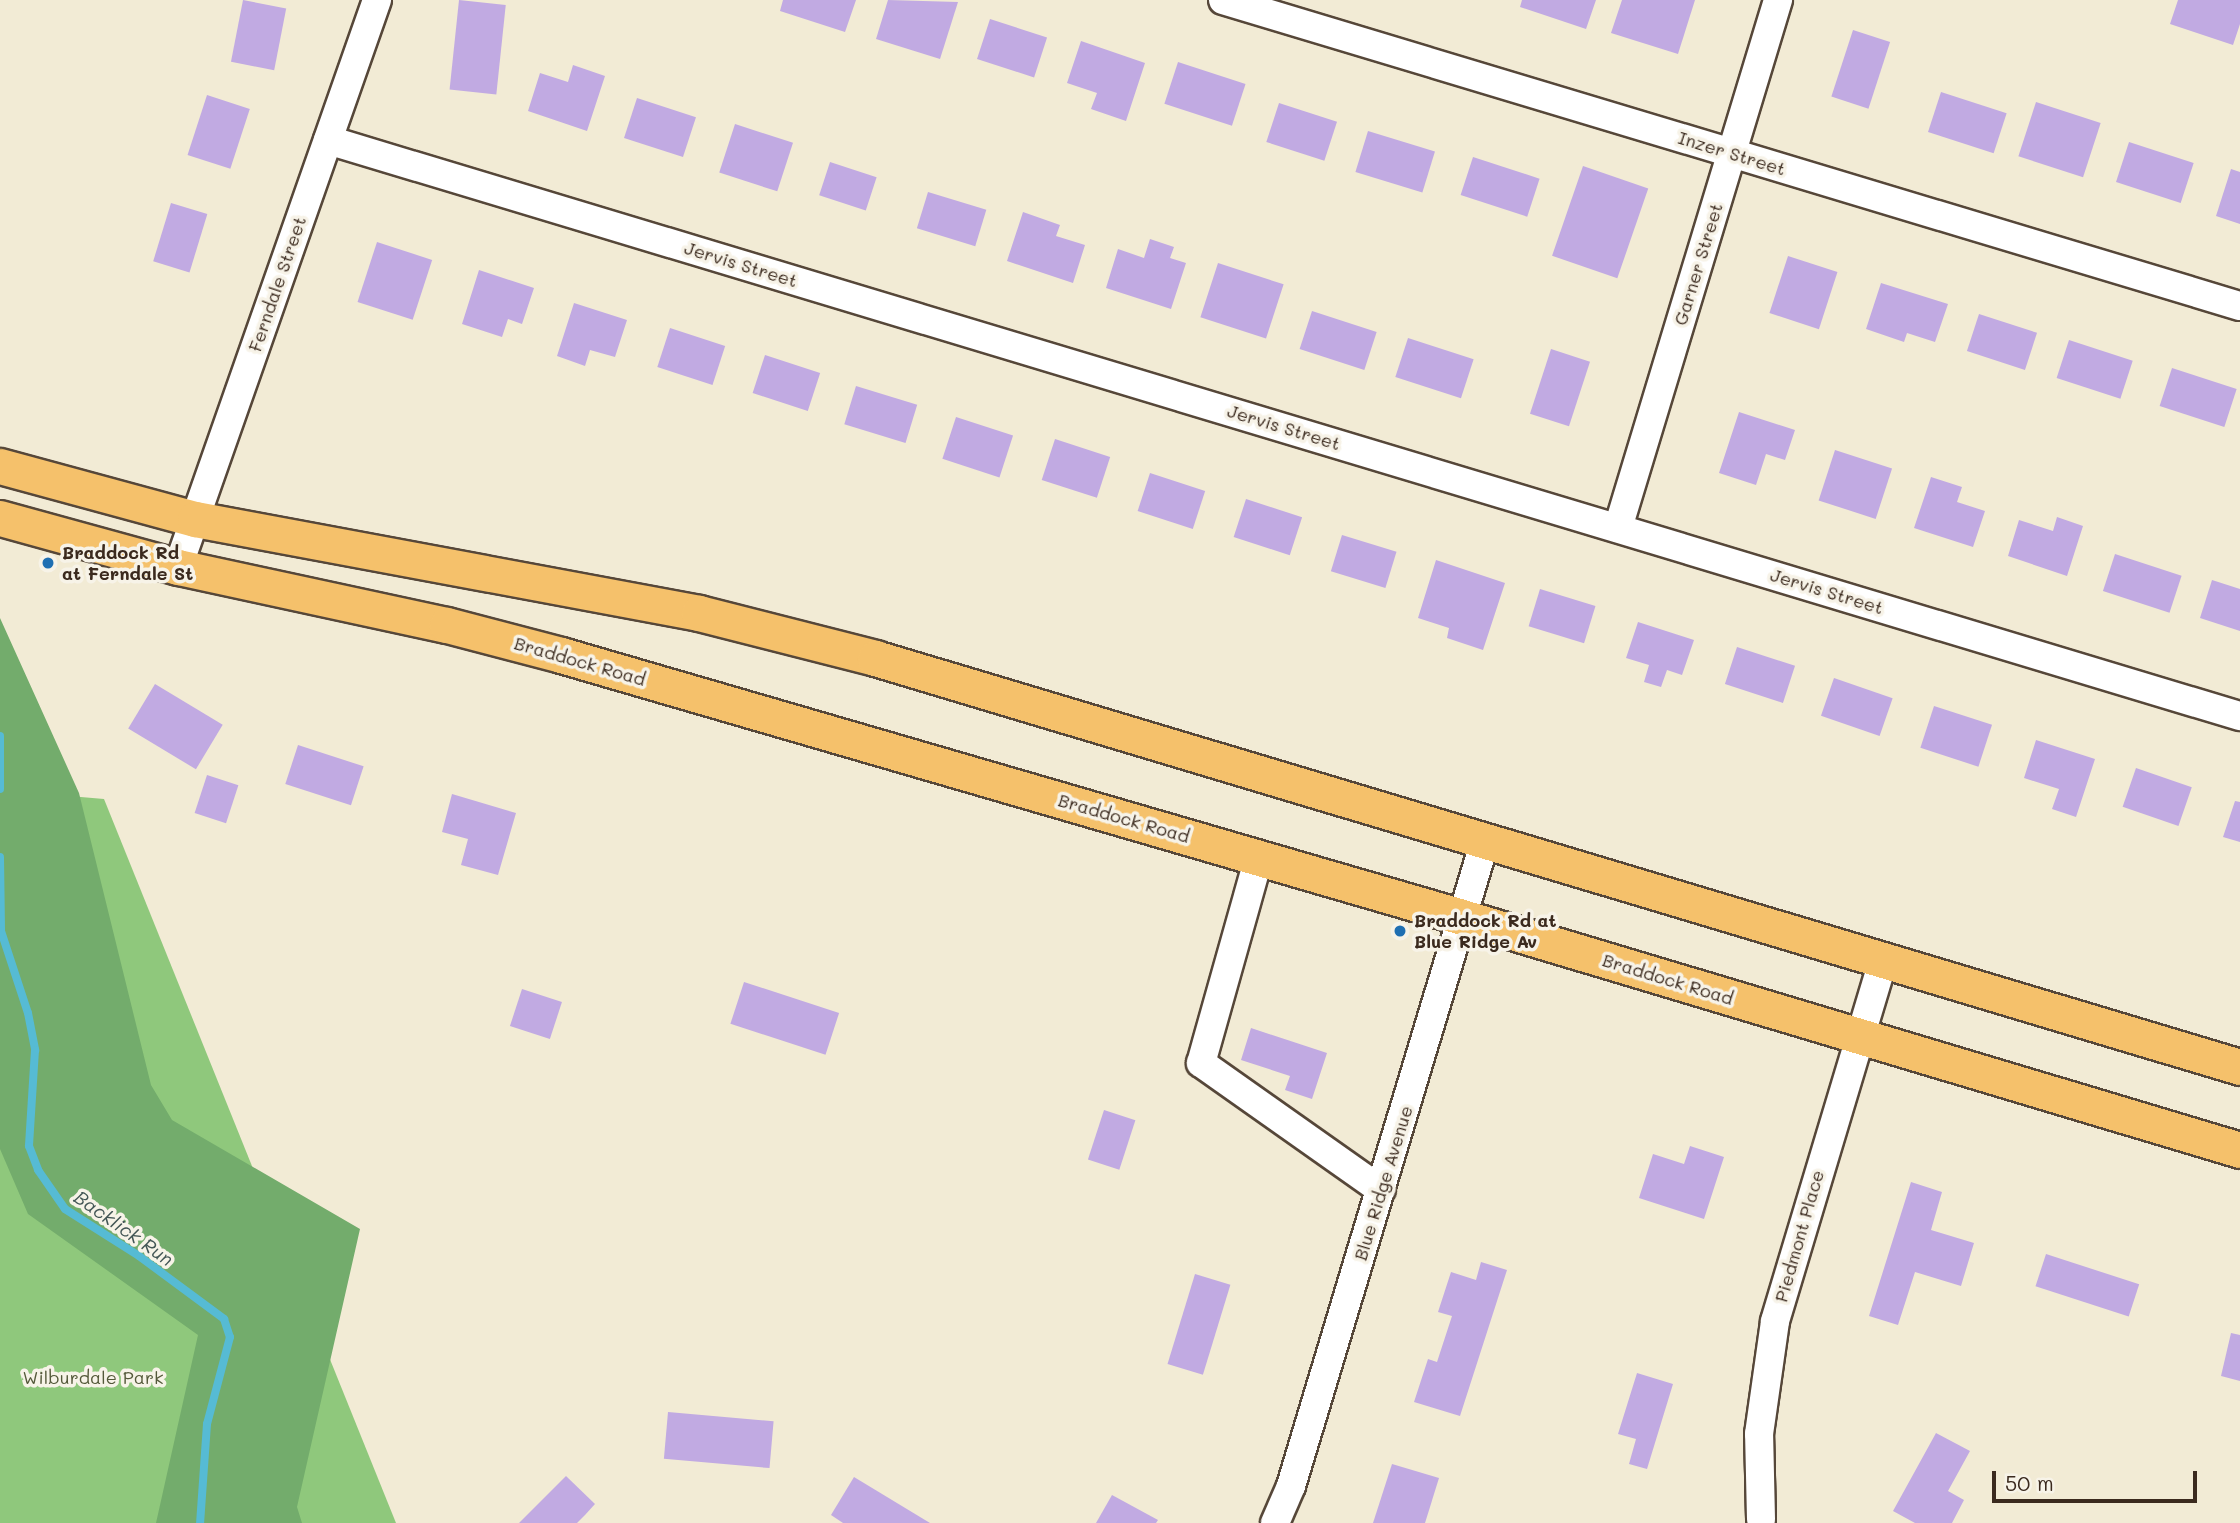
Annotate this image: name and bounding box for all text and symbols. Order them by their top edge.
street label: Inzer Street [1676,126,1788,180]
street label: Garner Street [1669,200,1727,328]
street label: Ferndale Street [244,214,310,354]
street label: Jervis Street [682,237,800,291]
street label: Jervis Street [1225,400,1343,454]
place label: Braddock Rd at Ferndale St [62,542,193,584]
marker: Braddock Rd at Ferndale St [40,555,56,571]
street label: Jervis Street [1768,564,1886,618]
street label: Braddock Road [512,632,648,690]
street label: Braddock Road [1056,789,1192,847]
place label: Braddock Rd at Blue Ridge Av [1414,910,1557,953]
marker: Braddock Rd at Blue Ridge Av [1392,923,1408,939]
street label: Braddock Road [1600,949,1736,1009]
street label: Blue Ridge Avenue [1349,1103,1417,1263]
street label: Piedmont Place [1770,1168,1828,1304]
water label: Backlick Run [70,1185,178,1271]
park label: Wilburdale Park [22,1366,164,1388]
scale bar [1995,1456,2200,1500]
text: 50 m [2005,1469,2054,1496]

